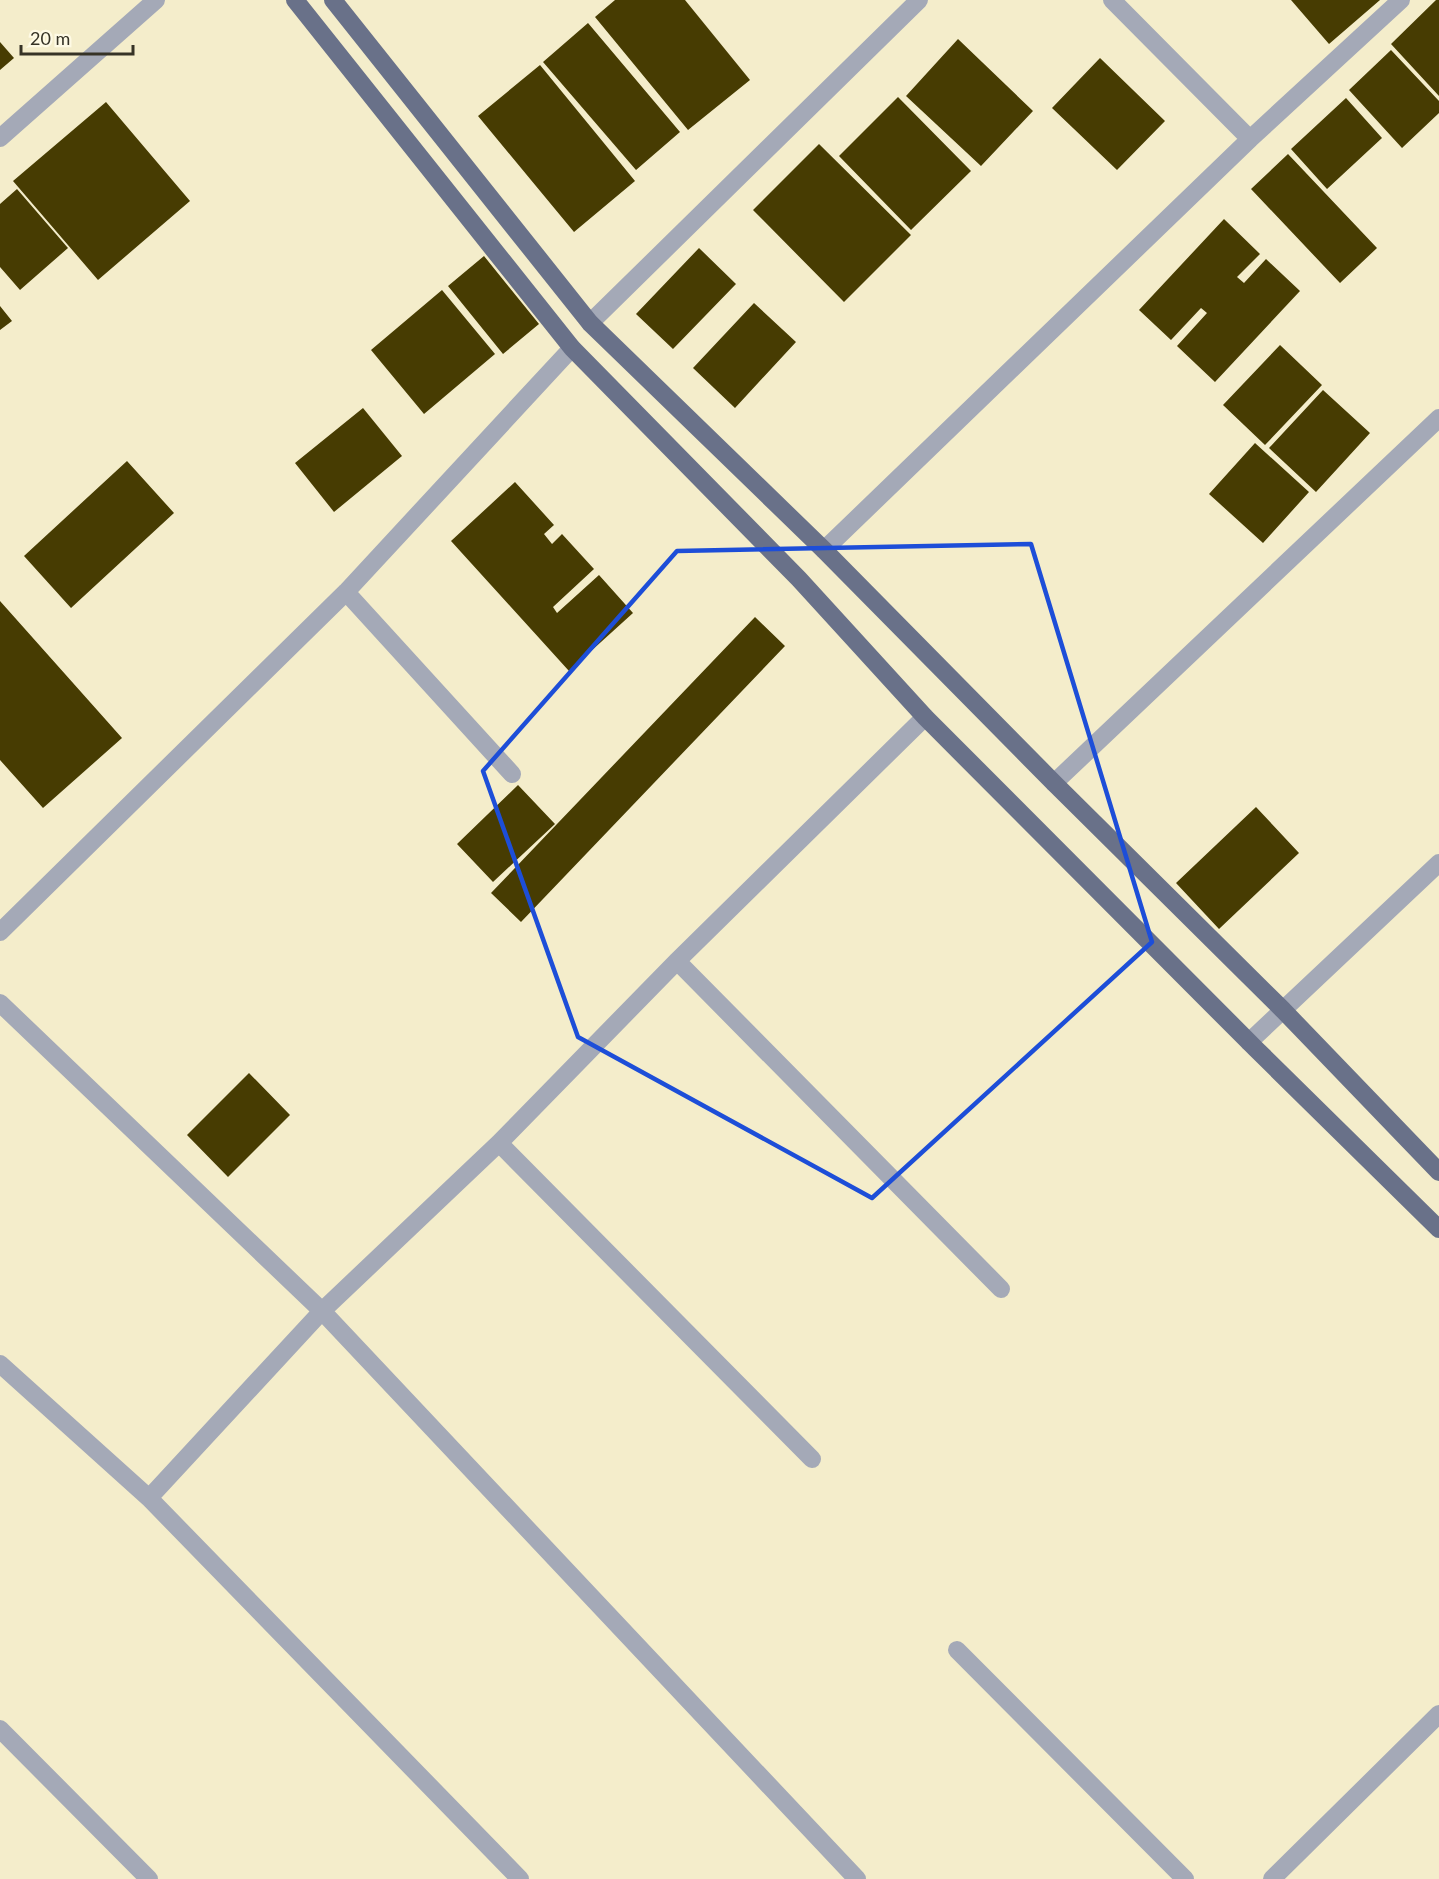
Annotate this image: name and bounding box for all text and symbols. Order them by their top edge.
scale bar [21,18,134,56]
text: 20 m [30,27,70,49]

